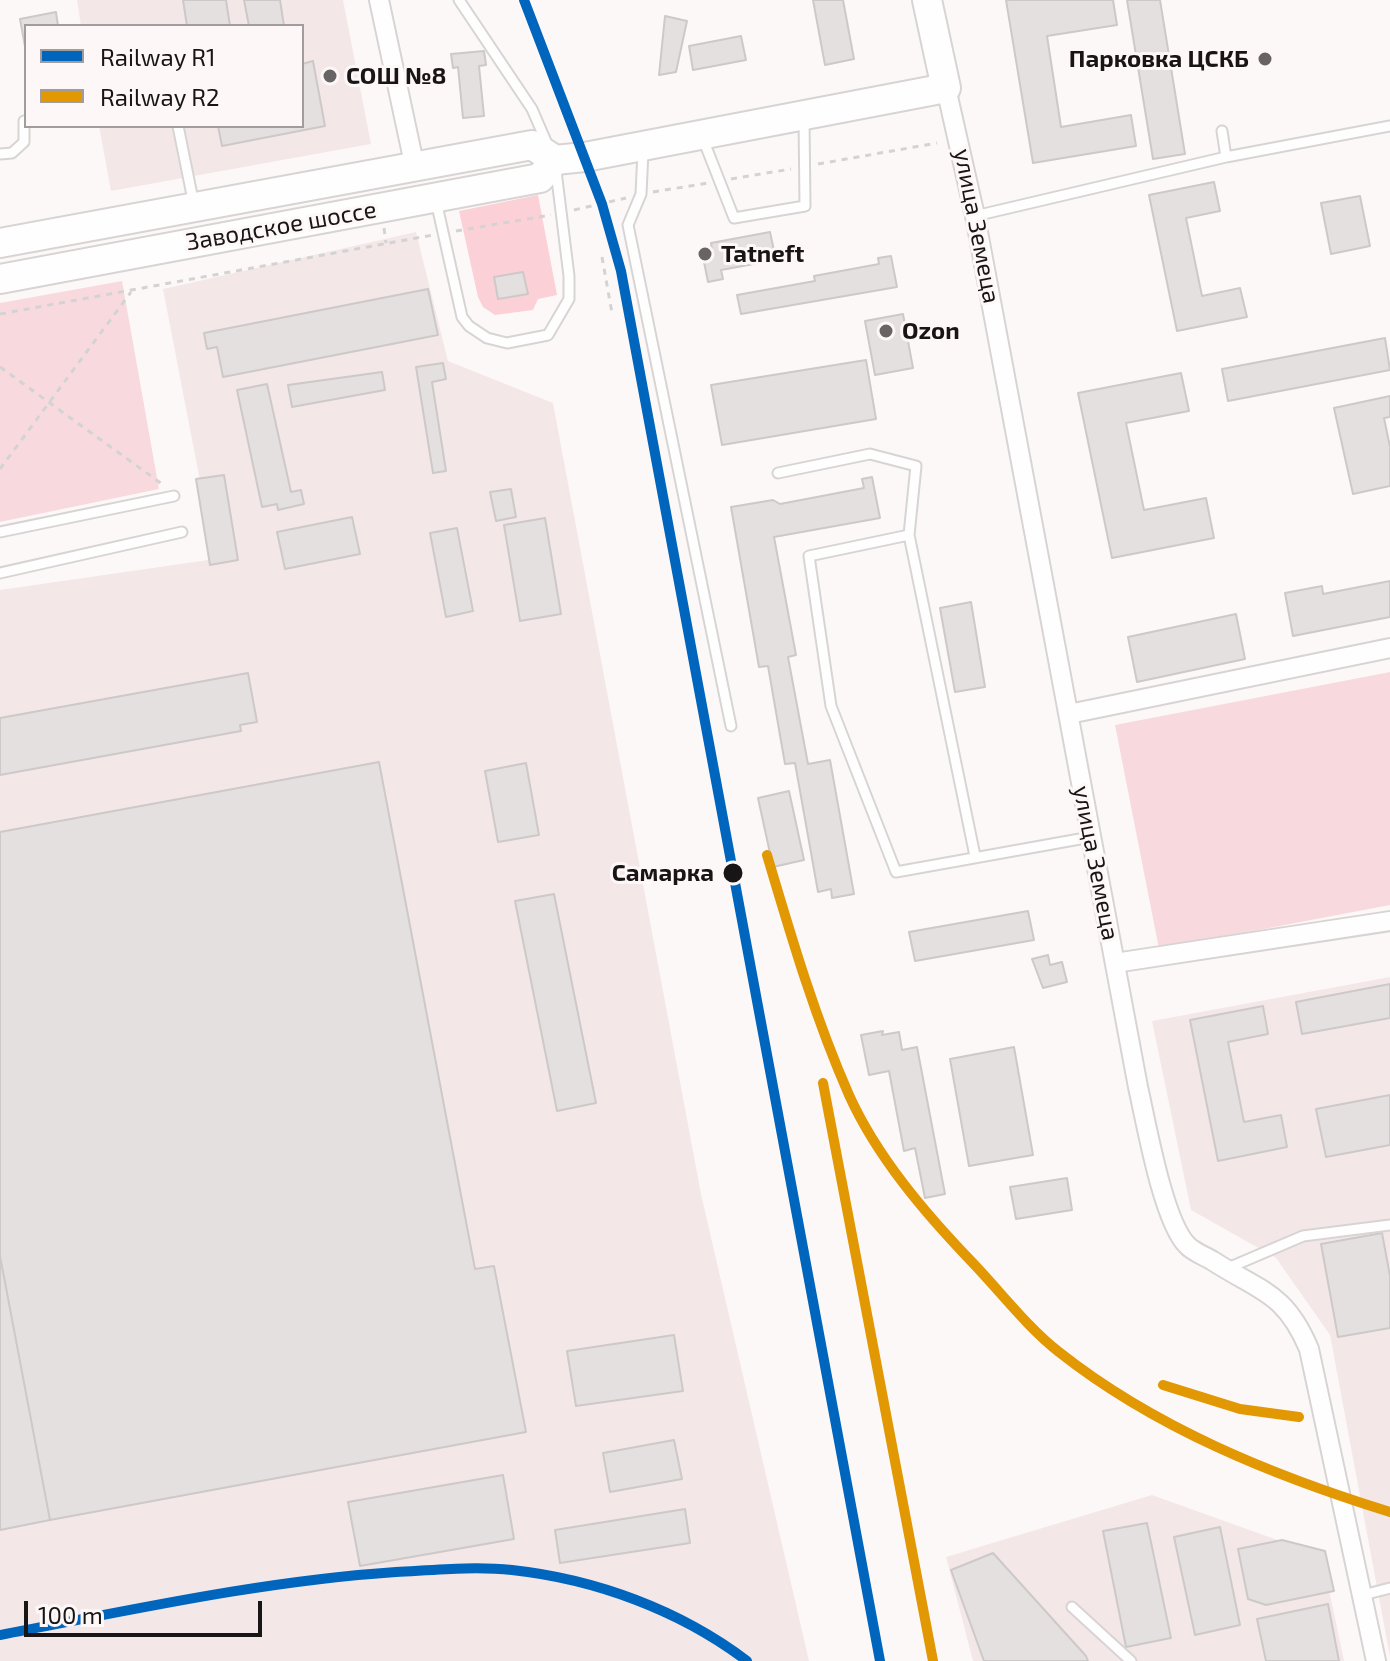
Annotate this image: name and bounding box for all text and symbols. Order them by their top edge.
legend [24,24,304,128]
text: Railway R1 [100,42,216,71]
place label: Парковка ЦСКБ [1069,45,1249,73]
marker: Парковка ЦСКБ [1256,50,1274,68]
place label: СОШ №8 [346,62,446,90]
marker: СОШ №8 [321,67,339,85]
text: Railway R2 [100,82,219,111]
street label: улица Земеца [948,146,1006,306]
street label: Заводское шоссе [183,195,379,257]
place label: Tatneft [721,240,804,268]
marker: Tatneft [696,245,714,263]
place label: Ozon [902,317,960,345]
marker: Ozon [877,322,895,340]
street label: улица Земеца [1067,783,1125,943]
place label: Самарка [612,859,714,887]
marker: Самарка [721,861,745,885]
scale bar [28,1585,266,1635]
text: 100 m [38,1600,103,1629]

